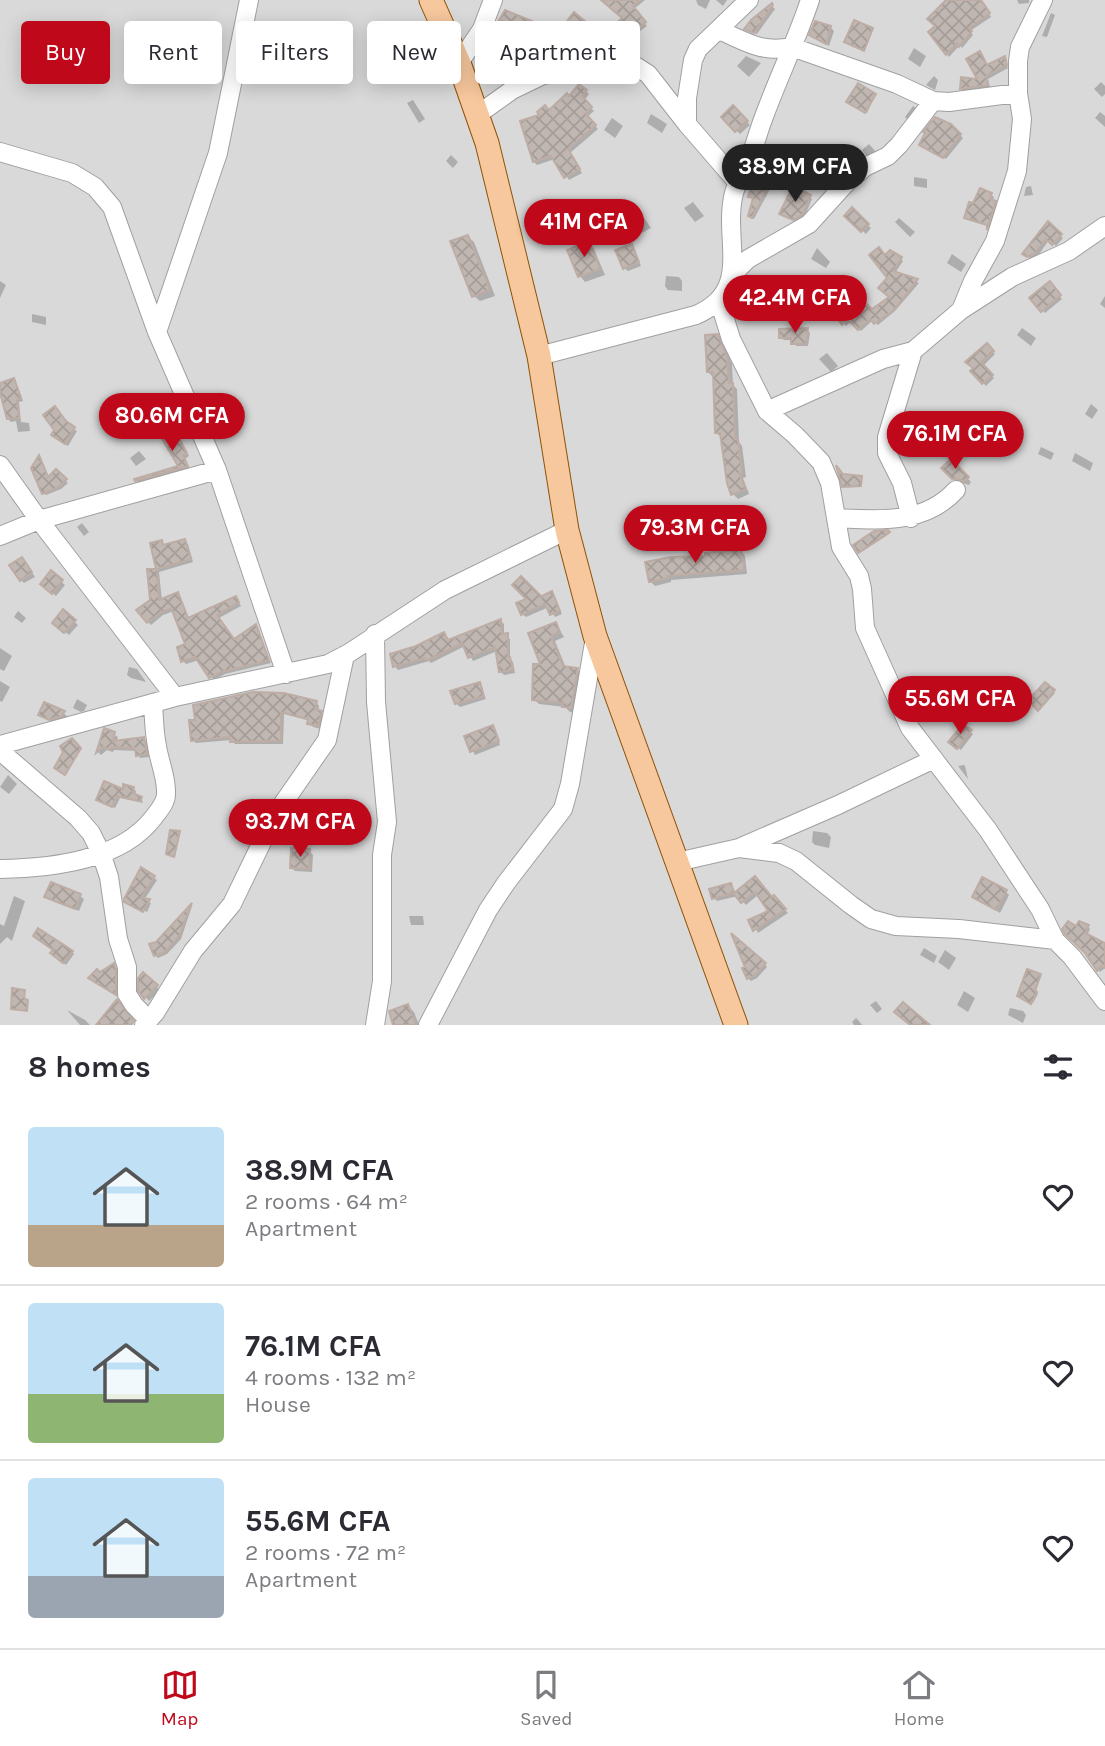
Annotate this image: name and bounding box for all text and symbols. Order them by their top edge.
chip: Buy [21,21,110,84]
chip: Rent [124,21,222,84]
chip: Filters [236,21,353,84]
chip: New [367,21,461,84]
chip: Apartment [475,21,640,84]
pin: 38.9M CFA [715,144,875,204]
text: 38.9M CFA [738,153,852,180]
pin: 41M CFA [519,200,649,259]
text: 41M CFA [540,208,628,235]
pin: 42.4M CFA [715,276,875,335]
text: 42.4M CFA [739,284,851,311]
pin: 80.6M CFA [92,393,252,453]
text: 80.6M CFA [115,402,229,429]
pin: 76.1M CFA [875,412,1035,471]
text: 76.1M CFA [903,420,1007,447]
pin: 79.3M CFA [615,505,775,565]
text: 79.3M CFA [640,514,750,541]
pin: 55.6M CFA [880,676,1040,736]
text: 55.6M CFA [904,685,1016,712]
pin: 93.7M CFA [220,800,380,859]
text: 93.7M CFA [245,808,355,835]
icon: filters [1039,1048,1077,1086]
text: 8 homes [28,1049,151,1085]
text: 38.9M CFA [245,1152,394,1188]
icon: home [84,1155,168,1239]
icon: heart [1039,1178,1077,1216]
text: 2 rooms · 64 m² [245,1188,408,1215]
text: Apartment [245,1215,357,1242]
text: 76.1M CFA [245,1328,381,1364]
icon: home [84,1331,168,1415]
icon: heart [1039,1354,1077,1392]
text: 4 rooms · 132 m² [245,1364,416,1391]
text: House [245,1391,311,1418]
text: 55.6M CFA [245,1503,391,1539]
icon: home [84,1506,168,1590]
icon: heart [1039,1529,1077,1567]
text: 2 rooms · 72 m² [245,1539,406,1566]
text: Apartment [245,1566,357,1593]
tab: Map [161,1666,199,1730]
tab: Saved [520,1666,572,1730]
tab: Home [894,1666,944,1730]

